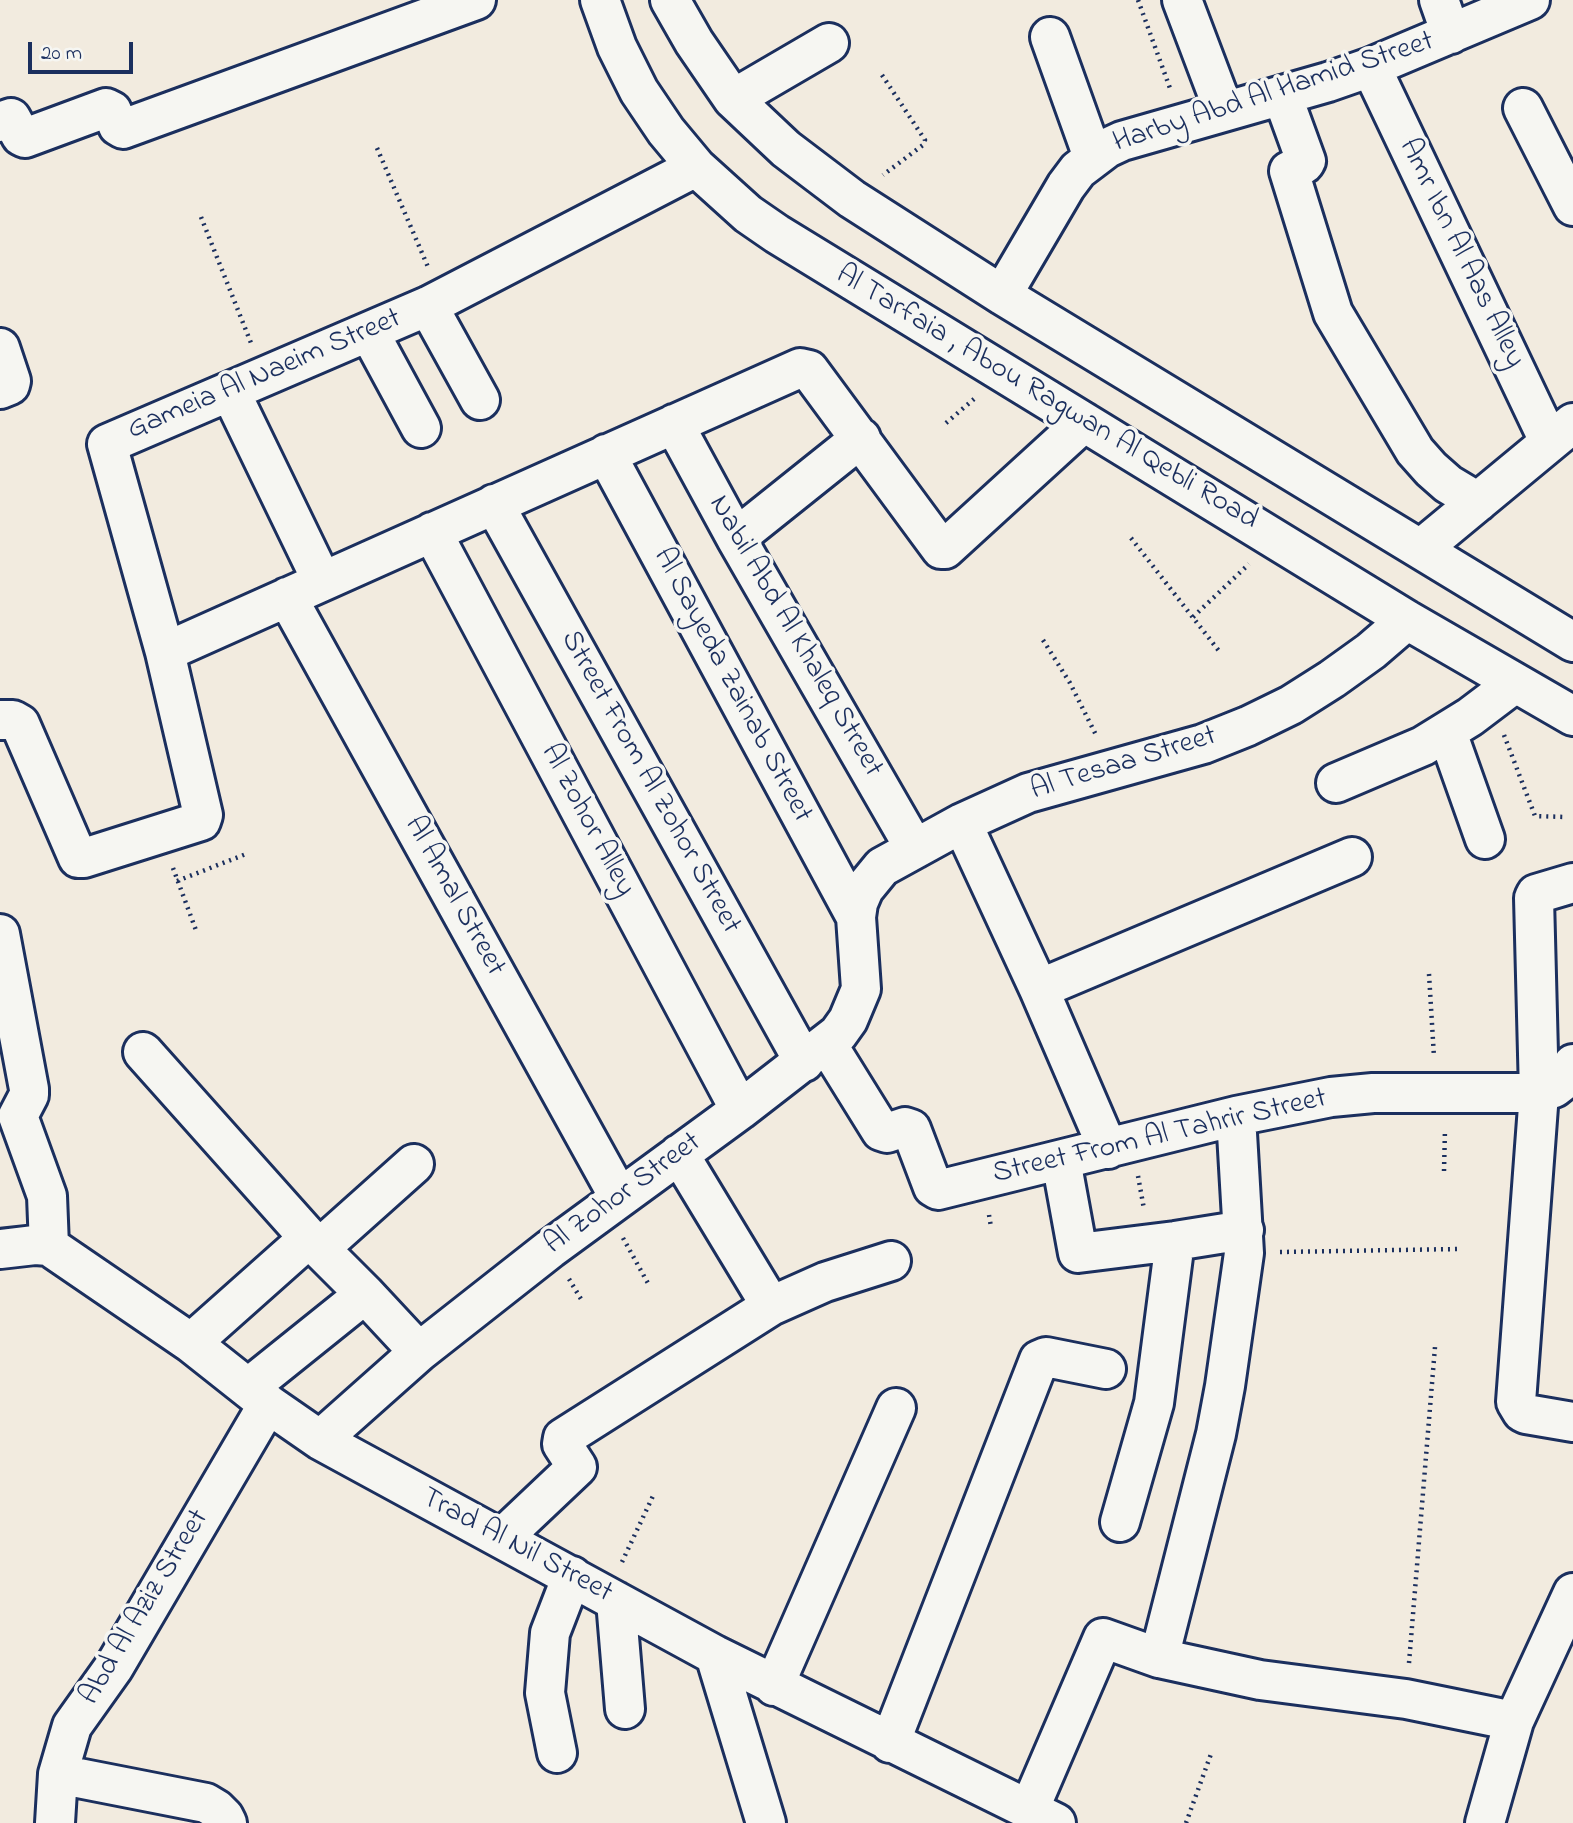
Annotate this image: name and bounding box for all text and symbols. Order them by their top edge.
street label: Harby Abd Al Hamid Street [1109,25,1439,163]
scale bar [32,28,136,72]
text: 20 m [41,39,82,69]
street label: Amr Ibn Al Aas Alley [1389,133,1531,375]
street label: Al Tarfaia , Abou Ragwan Al Qebli Road [828,258,1264,540]
street label: Gameia Al Naeim Street [123,302,407,450]
street label: Nabil Abd Al Khaleq Street [699,490,889,784]
street label: Al Sayeda Zainab Street [643,543,819,829]
street label: Street From Al Zohor Street [551,625,747,941]
street label: Al Tesaa Street [1027,720,1221,810]
street label: Al Zohor Alley [531,738,641,904]
street label: Al Amal Street [394,811,512,983]
street label: Street From Al Tahrir Street [990,1082,1330,1194]
street label: Al Zohor Street [539,1126,709,1264]
street label: Trad Al Nil Street [414,1481,618,1613]
street label: Abd Al Aziz Street [73,1504,219,1712]

